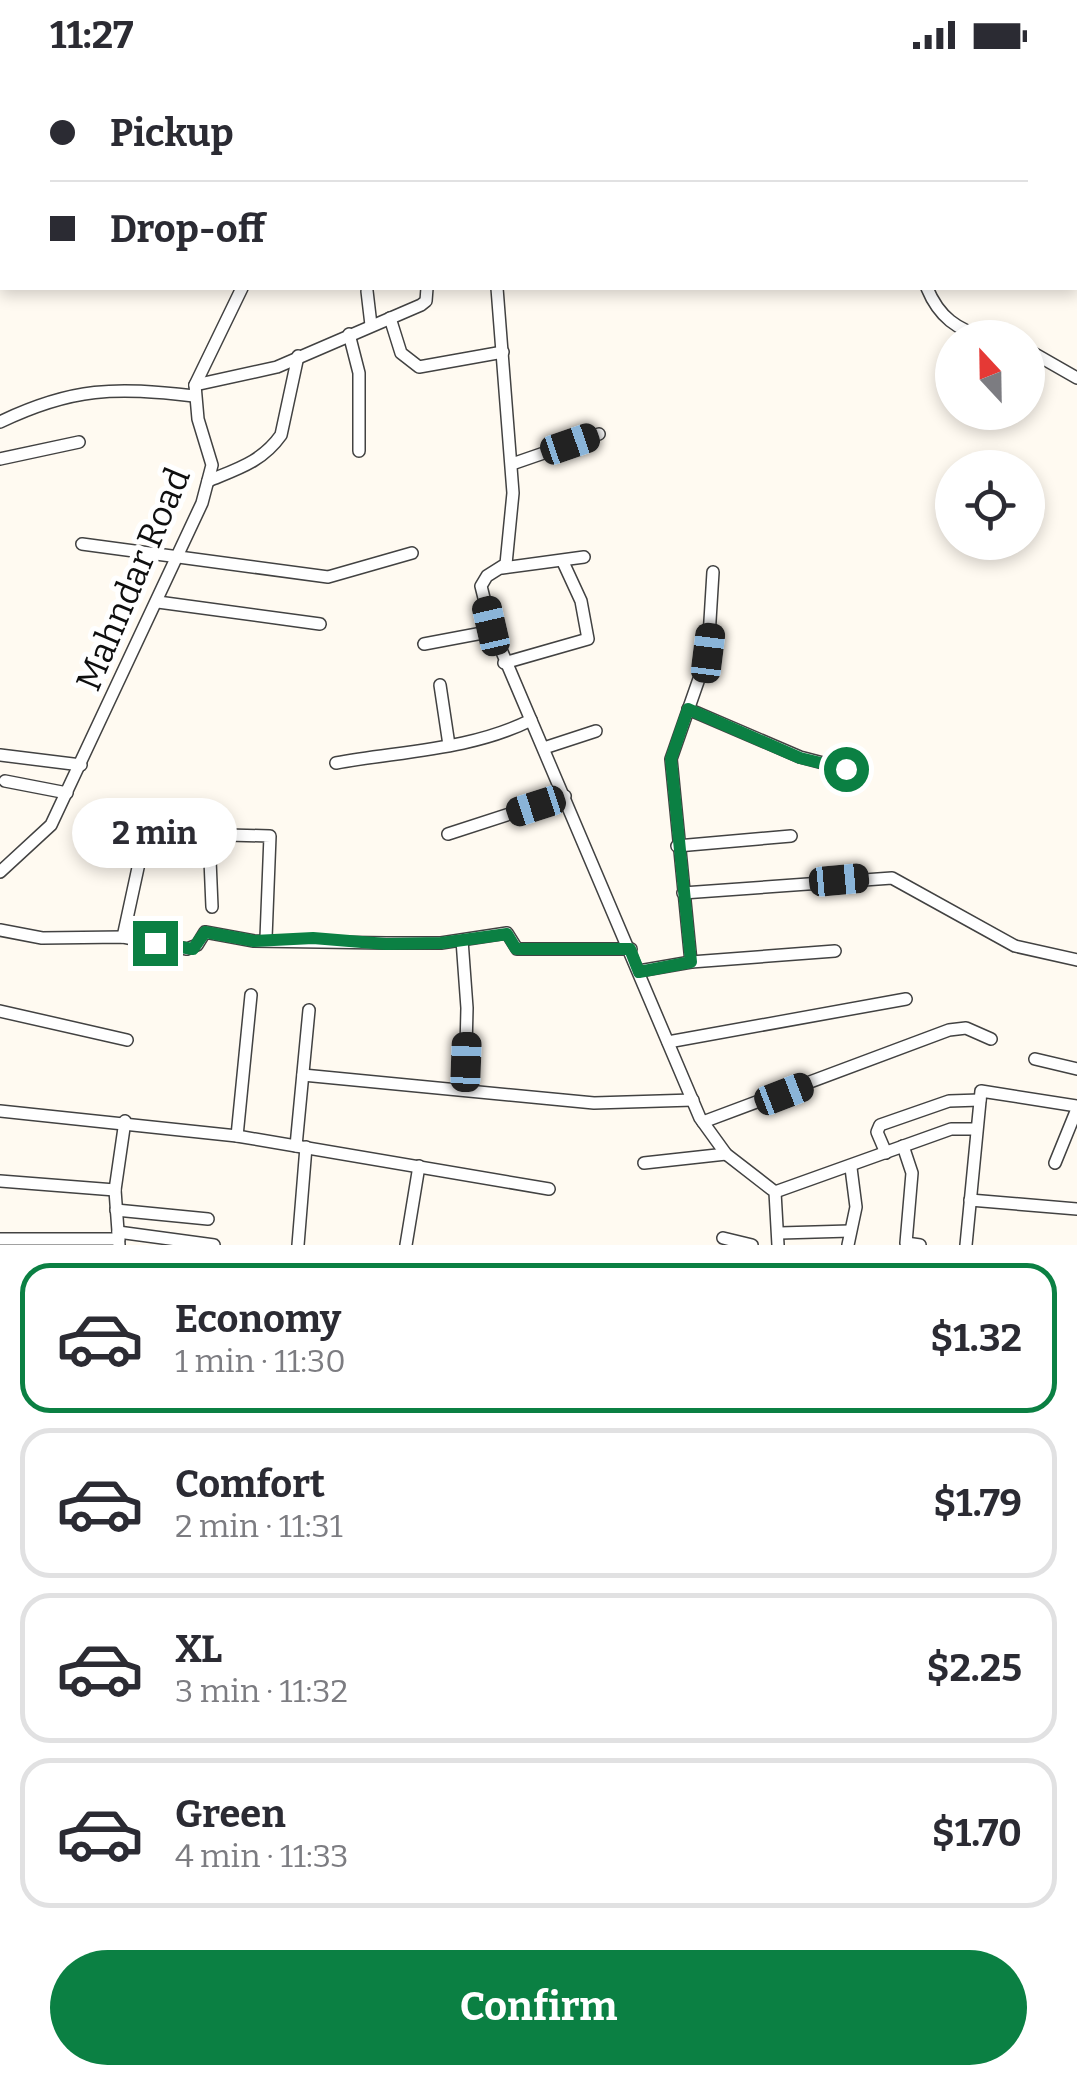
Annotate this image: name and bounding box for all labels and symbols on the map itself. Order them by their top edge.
north arrow [935,320,1045,430]
car [537,420,603,468]
street label: Mahndar Road [67,461,199,697]
car [470,593,512,659]
car [689,621,727,685]
route start [824,747,869,792]
car [503,782,569,830]
callout: 2 min [72,798,238,868]
car [808,862,870,898]
route end [133,921,178,966]
car [450,1031,482,1093]
car [751,1069,817,1119]

